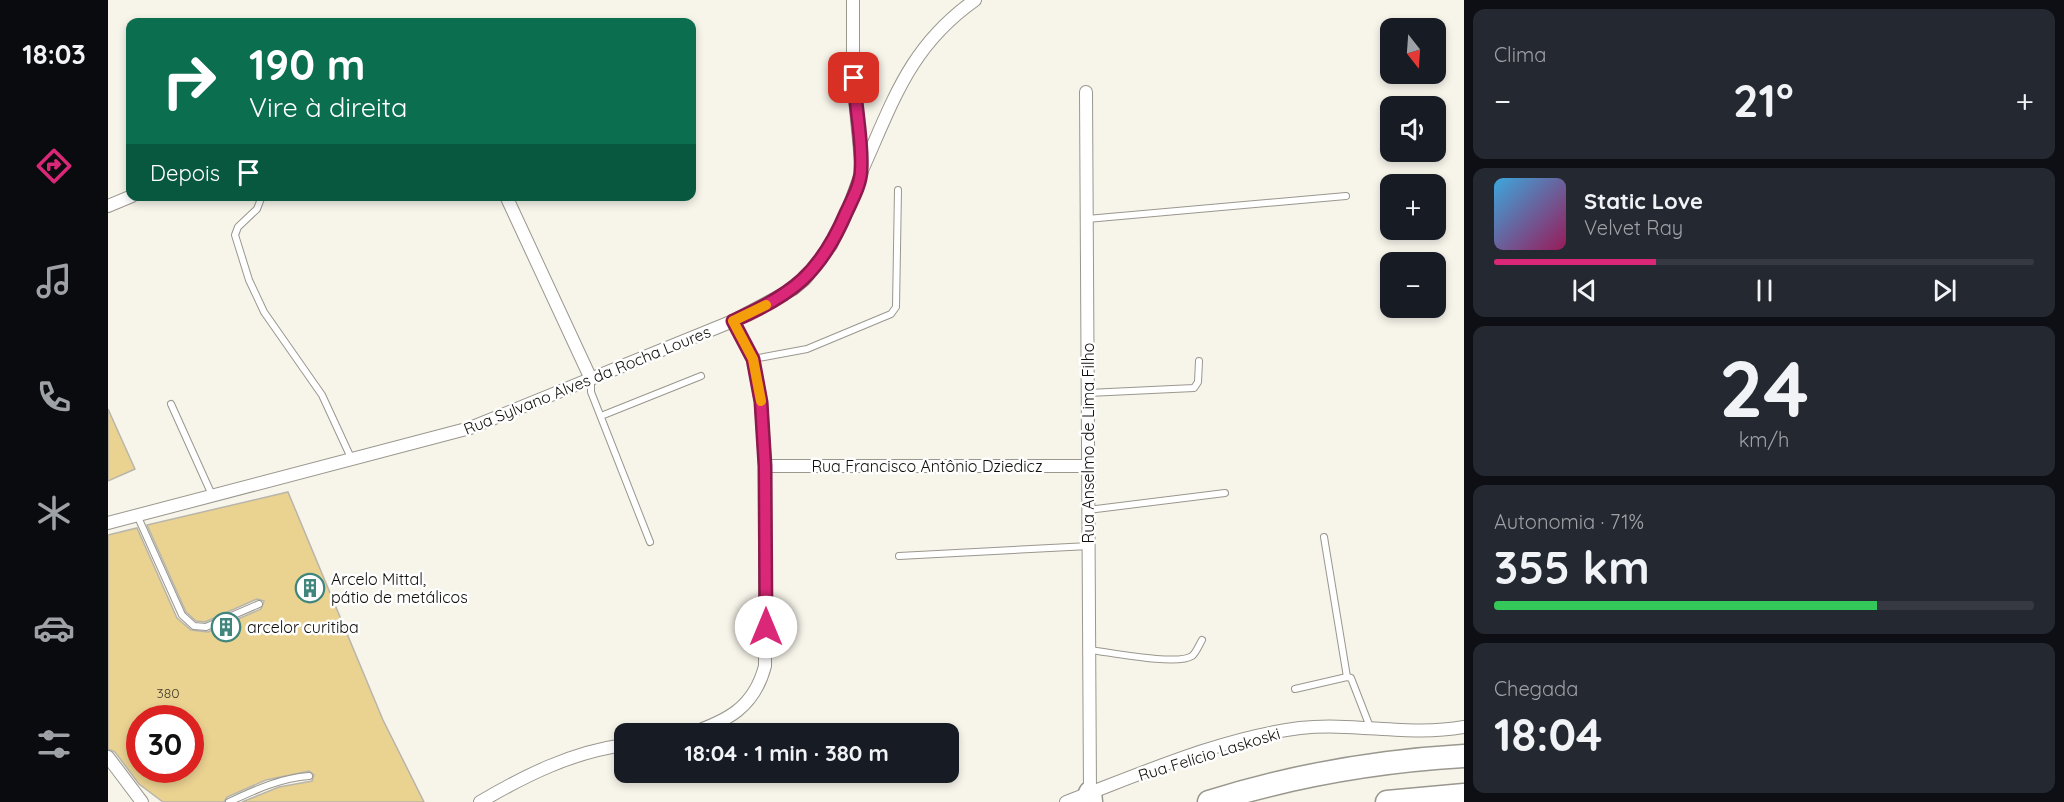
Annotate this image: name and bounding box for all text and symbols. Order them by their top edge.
north arrow [1380,18,1446,84]
map controls [1380,18,1446,318]
text: 18:03 [22,37,86,71]
text: 190 m [249,38,365,91]
icon: right [150,42,228,120]
text: Clima [1494,42,1546,67]
pin [828,52,879,103]
icon: arrive [837,61,870,94]
text: 21° [1733,72,1794,128]
text: − [1494,80,1511,121]
text: + [2015,80,2034,121]
text: Vire à direita [249,90,407,124]
button: sound [1380,96,1446,162]
icon: directions [33,145,75,187]
icon: arrive [232,156,265,189]
text: Depois [150,159,220,187]
button: + [1380,174,1446,240]
text: Static Love [1584,187,1703,215]
text: Velvet Ray [1584,215,1683,240]
button: − [1380,252,1446,318]
icon: music [33,260,75,302]
icon: previous [1568,274,1601,307]
icon: pause [1748,274,1781,307]
icon: next [1928,274,1961,307]
street label: Rua Sylvano Alves da Rocha Loures [461,321,713,439]
text: 24 [1719,339,1809,437]
street label: Rua Anselmo de Lima Filho [1078,343,1098,543]
icon: phone [33,376,75,418]
text: km/h [1739,427,1789,452]
street label: Rua Francisco Antônio Dziedicz [811,456,1043,476]
icon: climate [33,492,75,534]
text: Autonomia · 71% [1494,509,1644,534]
text: 355 km [1494,539,1650,595]
place label: Arcelo Mittal, pátio de metálicos [331,569,468,607]
building icon: Arcelo Mittal, pátio de metálicos [294,572,326,604]
position arrow [734,595,798,659]
icon: car [33,607,75,649]
building icon: arcelor curitiba [210,611,242,643]
place label: arcelor curitiba [247,617,359,637]
text: Chegada [1494,676,1578,701]
house number: 380 [156,684,180,702]
speed limit sign: 30 [126,705,204,783]
text: 18:04 [1494,706,1603,762]
icon: filters [33,723,75,765]
street label: Rua Felício Laskoski [1136,723,1282,785]
text: 18:04 · 1 min · 380 m [684,739,889,767]

